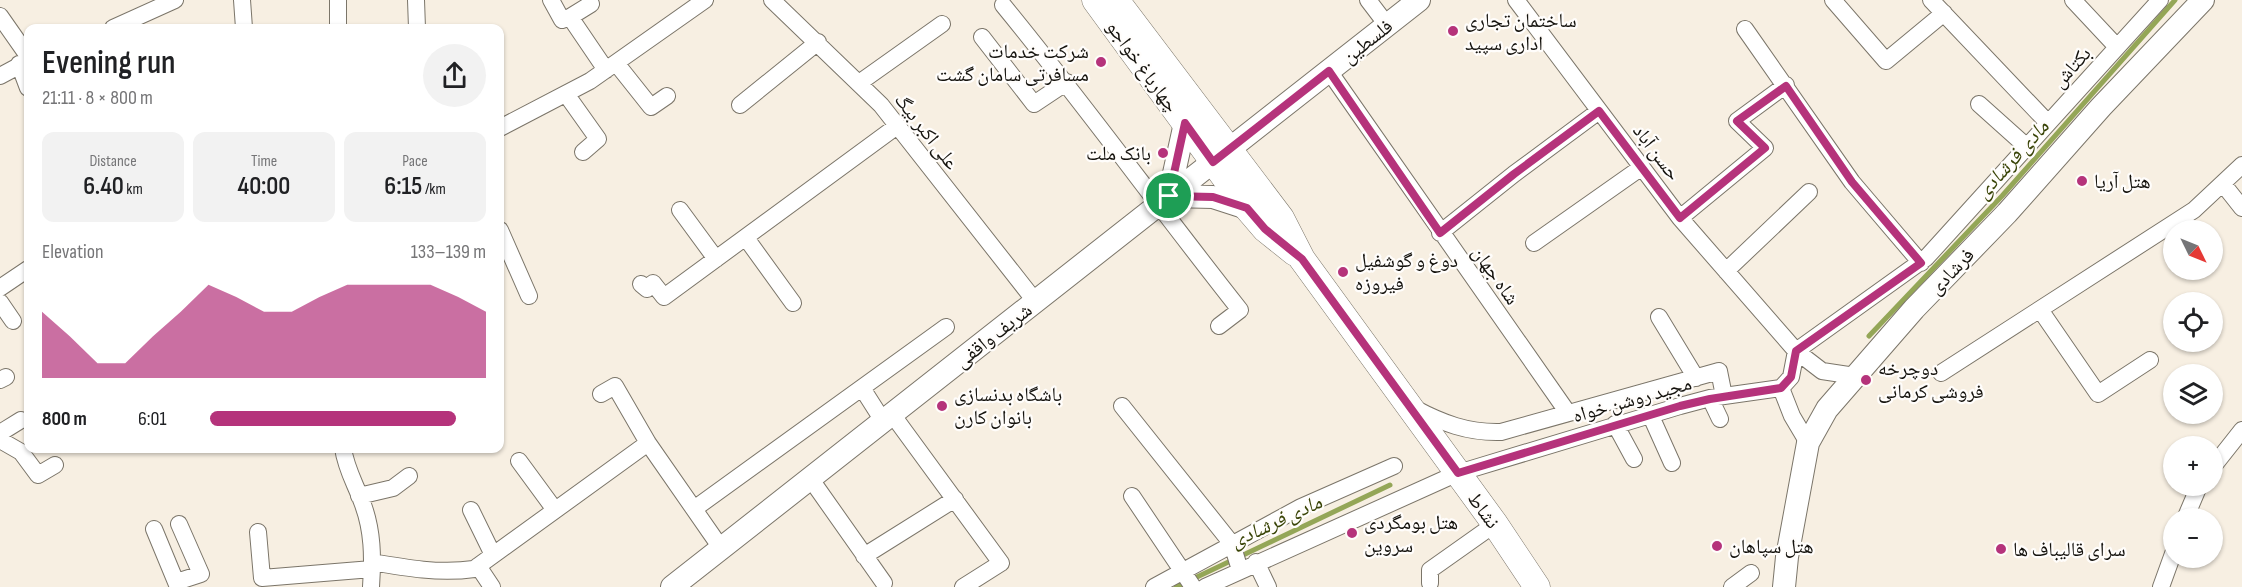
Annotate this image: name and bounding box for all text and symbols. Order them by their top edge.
place label: ساختمان تجاری اداری سپید [1465,9,1577,56]
street label: فلسطین [1337,14,1398,69]
street label: چهارباغ خواجو [1101,16,1184,117]
marker: ساختمان تجاری اداری سپید [1446,24,1460,38]
place label: شرکت خدمات مسافرتی سامان گشت [936,40,1089,87]
street label: بکتاش [2047,42,2096,93]
text: Evening run [42,43,176,83]
button: share [423,44,486,107]
marker: شرکت خدمات مسافرتی سامان گشت [1094,55,1108,69]
text: 21:11 · 8 × 800 m [42,86,153,110]
street label: علی اکبر بیگ [889,89,963,175]
water label: مادی فرشادی [1970,114,2055,204]
street label: حسن آباد [1627,120,1685,186]
place label: بانک ملت [1086,142,1151,166]
marker: بانک ملت [1156,146,1170,160]
text: Distance [89,152,137,171]
text: Time [251,152,277,171]
text: Pace [402,152,428,171]
pin [1143,170,1194,221]
place label: هتل آریا [2094,170,2151,194]
text: 6.40 [83,171,124,202]
text: 40:00 [238,171,290,202]
text: 6:15 [384,171,422,202]
marker: هتل آریا [2075,174,2089,188]
icon: arrive [1152,179,1185,212]
text: km [124,180,143,199]
text: /km [422,180,446,199]
north arrow [2163,220,2223,280]
map controls [2163,220,2223,568]
text: Elevation [42,240,104,264]
text: 133–139 m [411,240,486,264]
street label: شاه جهان [1466,241,1524,310]
street label: فرشادی [1924,243,1980,300]
place label: دوغ و گوشفیل فیروزه [1355,249,1458,296]
marker: دوغ و گوشفیل فیروزه [1336,265,1350,279]
button: locate [2163,292,2223,352]
street label: شریف واقفی [950,298,1037,373]
place label: دوچرخه فروشی کرمانی [1878,357,1984,404]
button: layers [2163,364,2223,424]
street label: مجید روشن خواه [1570,372,1694,428]
marker: دوچرخه فروشی کرمانی [1859,373,1873,387]
place label: باشگاه بدنسازی بانوان کارن [954,383,1062,430]
marker: باشگاه بدنسازی بانوان کارن [935,399,949,413]
text: 800 m [42,407,87,431]
text: 6:01 [138,407,166,431]
button: + [2163,436,2223,496]
street label: نشاط [1462,488,1504,533]
water label: مادی فرشادی [1227,489,1326,553]
button: − [2163,508,2223,568]
place label: هتل بومگردی سروین [1364,511,1458,558]
marker: هتل بومگردی سروین [1345,526,1359,540]
place label: هتل سپاهان [1729,535,1814,559]
place label: سرای قالیباف ها [2013,538,2126,562]
marker: هتل سپاهان [1710,539,1724,553]
marker: سرای قالیباف ها [1994,542,2008,556]

